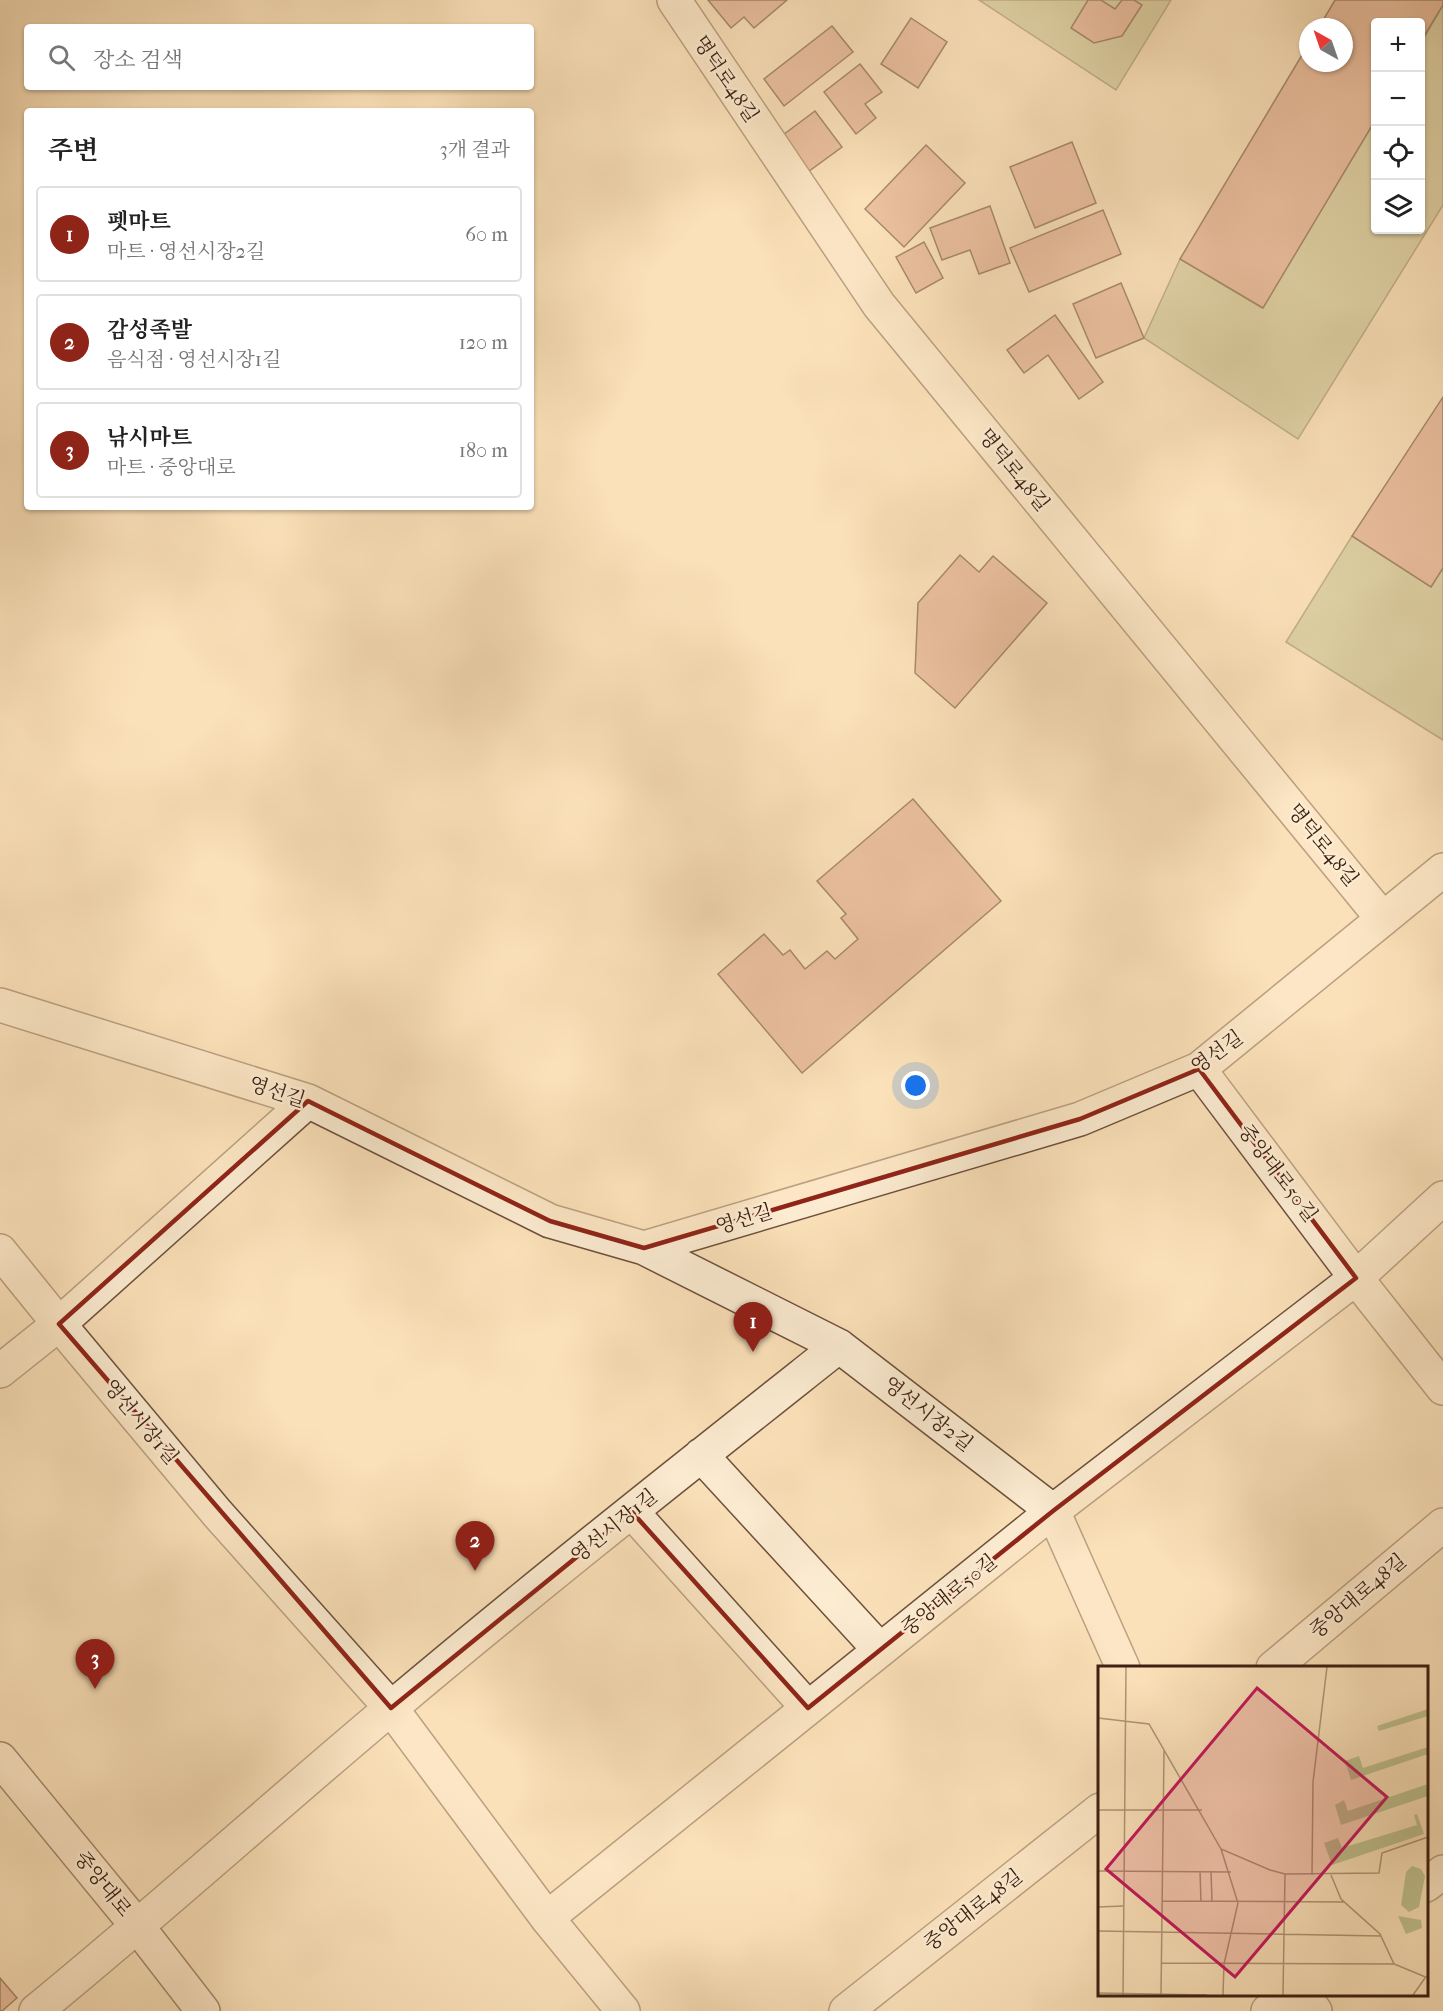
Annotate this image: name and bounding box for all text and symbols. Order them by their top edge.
north arrow [1299,18,1353,72]
map controls [1371,18,1425,234]
button: + [1371,18,1425,72]
search box [24,24,534,90]
street label: 명덕로48길 [689,31,763,127]
icon: search [45,41,78,74]
text: 장소 검색 [93,47,183,73]
button: − [1371,72,1425,126]
button: locate [1371,126,1425,180]
text: 주변 [48,135,98,166]
text: 3개 결과 [440,138,510,161]
button: layers [1371,180,1425,234]
text: 펫마트 [107,209,171,235]
text: 1 [66,223,73,246]
text: 60 m [465,223,508,246]
text: 마트 · 영선시장2길 [107,240,265,263]
text: 감성족발 [107,317,192,343]
text: 2 [64,331,75,354]
text: 120 m [459,331,508,354]
text: 음식점 · 영선시장1길 [107,348,281,371]
street label: 명덕로48길 [974,424,1054,516]
text: 낚시마트 [107,425,192,451]
text: 3 [65,439,74,462]
text: 180 m [459,439,508,462]
text: 마트 · 중앙대로 [107,456,236,479]
street label: 명덕로48길 [1283,799,1363,891]
street label: 영선길 [1187,1026,1247,1078]
your location [901,1071,930,1100]
street label: 영선길 [246,1072,308,1112]
street label: 중앙대로50길 [1234,1120,1322,1226]
street label: 영선길 [713,1200,775,1238]
pin: 1 [734,1302,772,1352]
street label: 영선시장2길 [879,1372,977,1456]
street label: 영선시장1길 [99,1375,183,1469]
street label: 영선시장1길 [566,1484,662,1568]
pin: 2 [456,1522,494,1571]
street label: 중앙대로50길 [897,1549,1001,1641]
street label: 중앙대로48길 [1305,1549,1411,1643]
pin: 3 [76,1640,115,1689]
inset map [1098,1666,1428,1996]
street label: 중앙대로 [70,1847,136,1921]
street label: 중앙대로48길 [919,1864,1027,1956]

